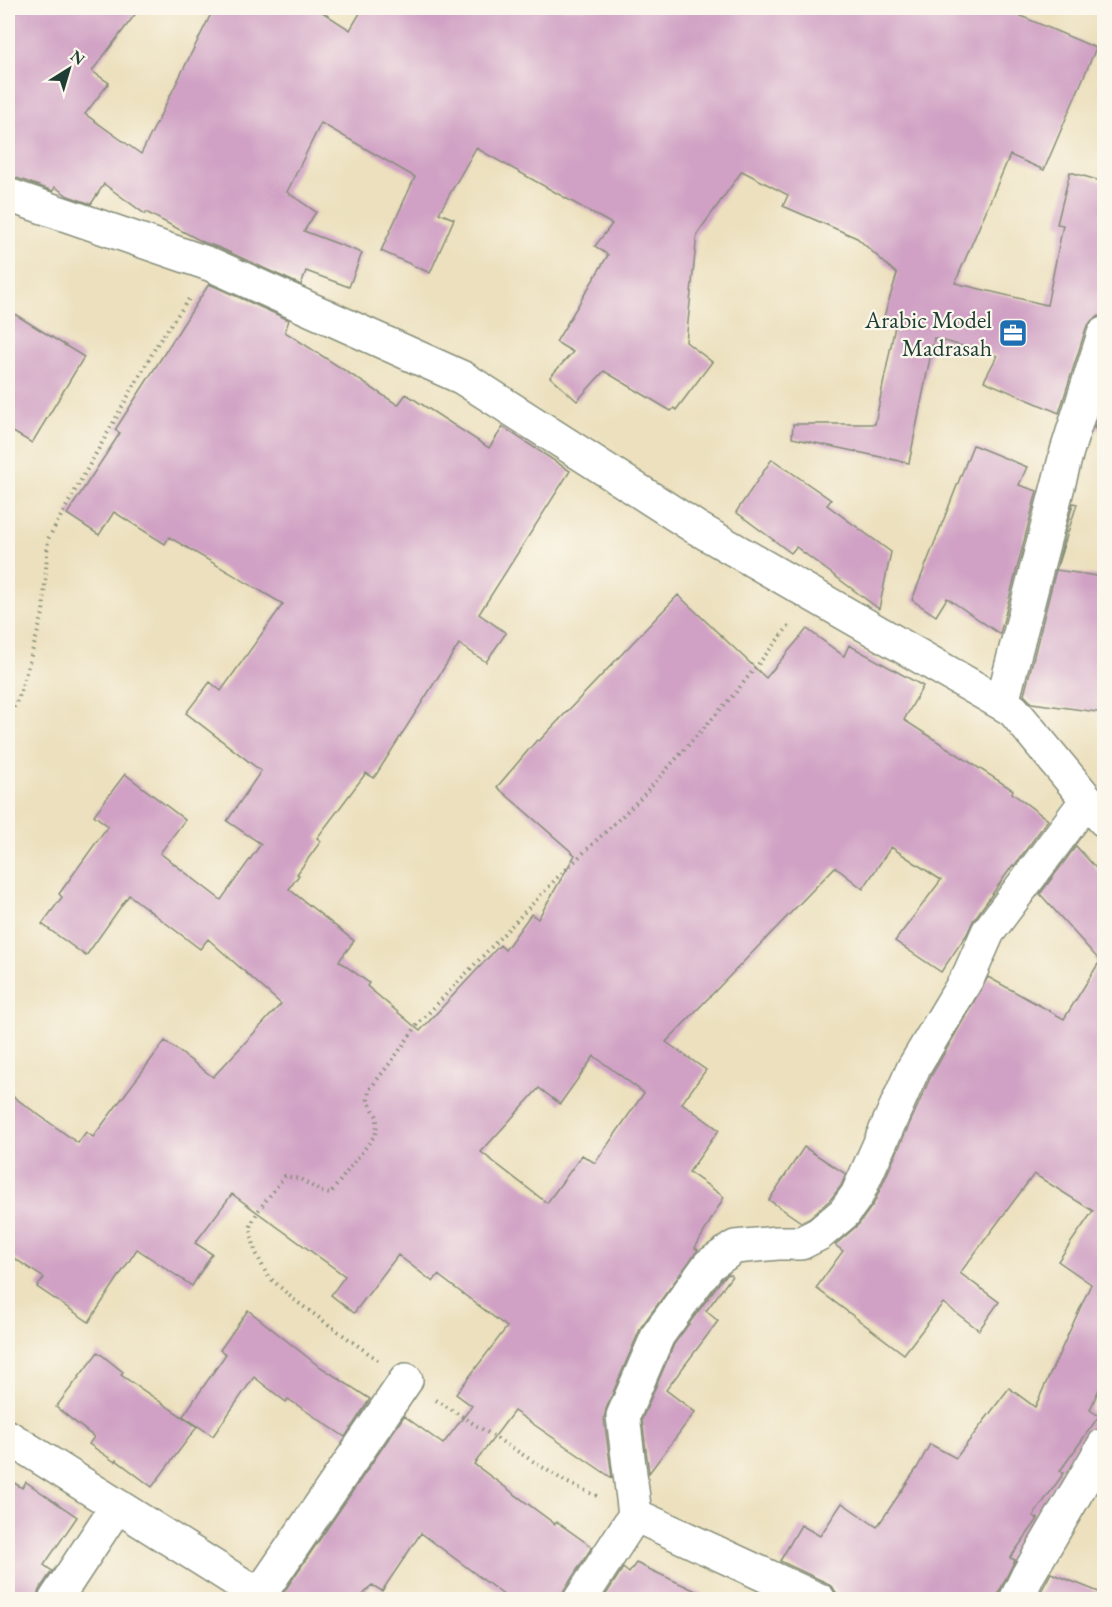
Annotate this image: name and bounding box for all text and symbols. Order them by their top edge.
north arrow [39,39,99,99]
text: N [66,45,89,70]
place label: Arabic Model Madrasah [864,304,992,363]
office icon: Arabic Model Madrasah [997,317,1029,349]

